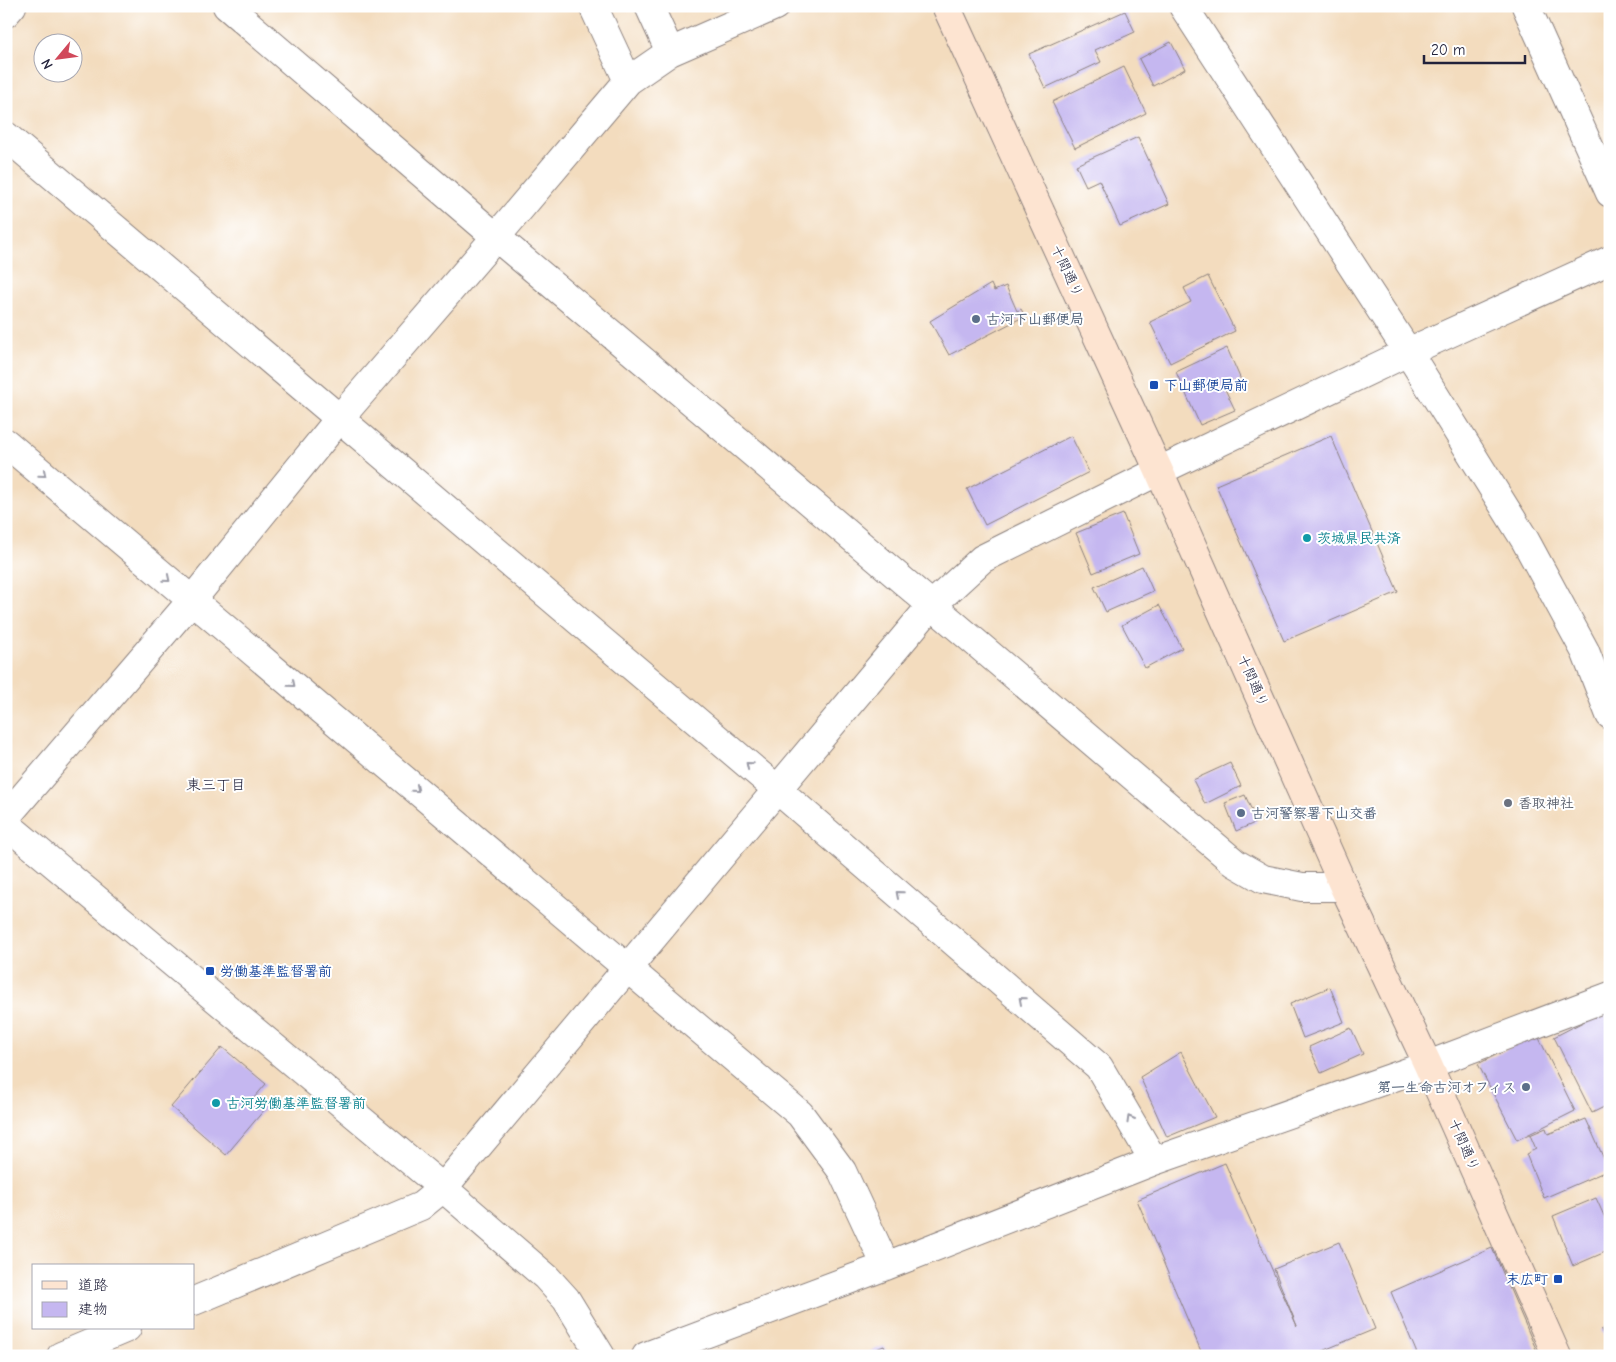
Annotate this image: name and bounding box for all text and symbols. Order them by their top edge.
north arrow [32,32,82,82]
scale bar [1424,32,1525,64]
text: 20 m [1431,41,1465,59]
text: N [37,56,57,72]
street label: 十間通り [1047,242,1087,300]
place label: 古河下山郵便局 [986,311,1084,328]
marker: 古河下山郵便局 [970,313,982,325]
place label: 下山郵便局前 [1164,377,1248,394]
marker: 下山郵便局前 [1148,379,1160,391]
one-way arrow [38,468,47,477]
place label: 茨城県民共済 [1317,530,1401,547]
marker: 茨城県民共済 [1301,532,1313,544]
one-way arrow [162,573,171,582]
street label: 十間通り [1234,652,1272,710]
one-way arrow [286,678,295,687]
one-way arrow [745,762,754,771]
district label: 東三丁目 [186,776,246,794]
one-way arrow [410,783,419,792]
place label: 香取神社 [1518,795,1574,812]
marker: 香取神社 [1502,797,1514,809]
place label: 古河警察署下山交番 [1251,805,1377,822]
marker: 古河警察署下山交番 [1235,807,1247,819]
one-way arrow [895,891,904,900]
place label: 労働基準監督署前 [220,963,332,980]
marker: 労働基準監督署前 [204,965,216,977]
one-way arrow [1018,997,1027,1006]
place label: 第一生命古河オフィス [1377,1079,1516,1096]
marker: 第一生命古河オフィス [1520,1081,1532,1093]
place label: 古河労働基準監督署前 [226,1095,366,1112]
marker: 古河労働基準監督署前 [210,1097,222,1109]
one-way arrow [1126,1115,1136,1124]
street label: 十間通り [1445,1116,1483,1174]
legend [32,1264,195,1330]
place label: 末広町 [1506,1271,1548,1288]
marker: 末広町 [1552,1273,1564,1285]
text: 道路 [78,1276,108,1294]
text: 建物 [78,1300,108,1318]

